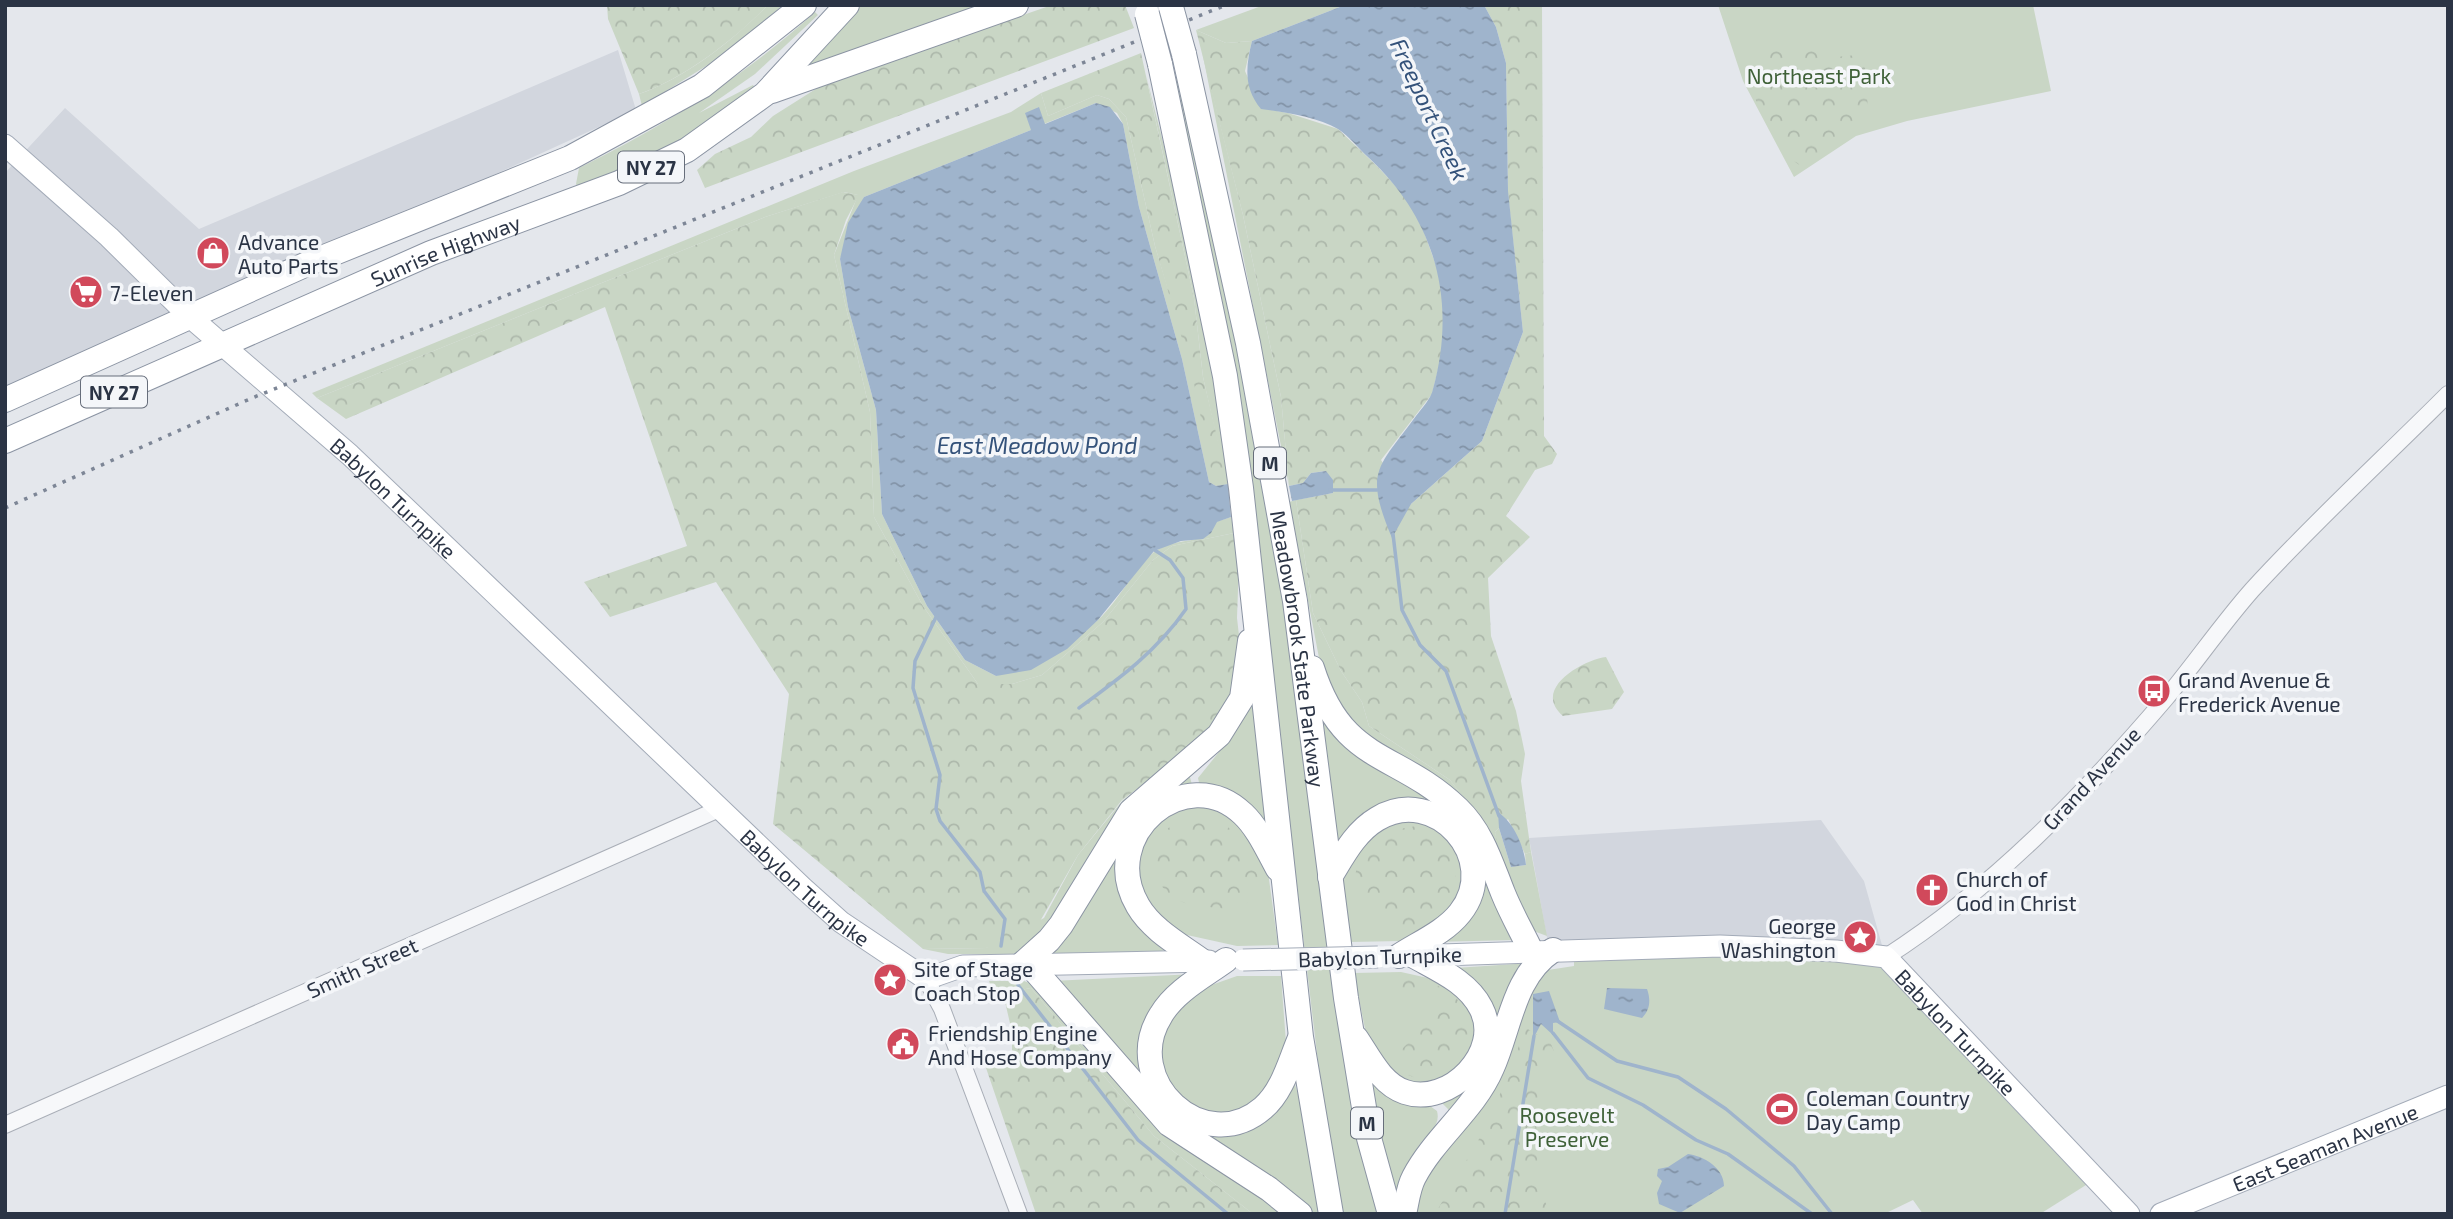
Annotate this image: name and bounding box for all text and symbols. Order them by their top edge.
water label: Freeport Creek [1385,34,1475,184]
park label: Northeast Park [1747,63,1892,88]
road number: NY 27 [618,152,684,182]
street label: Sunrise Highway [366,208,523,291]
place label: Advance Auto Parts [238,229,339,278]
shop icon: Advance Auto Parts [194,234,232,272]
supermarket icon: 7-Eleven [67,273,105,311]
place label: 7-Eleven [110,280,193,305]
road number: NY 27 [81,376,147,408]
water label: East Meadow Pond [937,431,1137,459]
street label: Babylon Turnpike [326,432,462,563]
road number: M [1254,447,1286,478]
street label: Meadowbrook State Parkway [1266,508,1331,789]
place label: Grand Avenue & Frederick Avenue [2178,667,2341,716]
bus stop icon: Grand Avenue & Frederick Avenue [2135,672,2173,710]
street label: Grand Avenue [2037,721,2145,835]
street label: Babylon Turnpike [736,823,875,950]
place label: Church of God in Christ [1956,866,2076,915]
church icon: Church of God in Christ [1913,871,1951,909]
place label: George Washington [1721,913,1836,962]
place icon: George Washington [1841,918,1879,956]
street label: Smith Street [303,931,421,1003]
street label: Babylon Turnpike [1298,941,1462,971]
place label: Site of Stage Coach Stop [914,956,1033,1005]
place icon: Site of Stage Coach Stop [871,961,909,999]
street label: Babylon Turnpike [1891,963,2022,1100]
place label: Friendship Engine And Hose Company [928,1020,1112,1069]
public building icon: Friendship Engine And Hose Company [884,1025,922,1063]
place label: Coleman Country Day Camp [1806,1085,1970,1134]
sports icon: Coleman Country Day Camp [1763,1090,1801,1128]
street label: East Seaman Avenue [2228,1097,2421,1196]
park label: Roosevelt Preserve [1520,1102,1614,1151]
road number: M [1351,1107,1383,1138]

